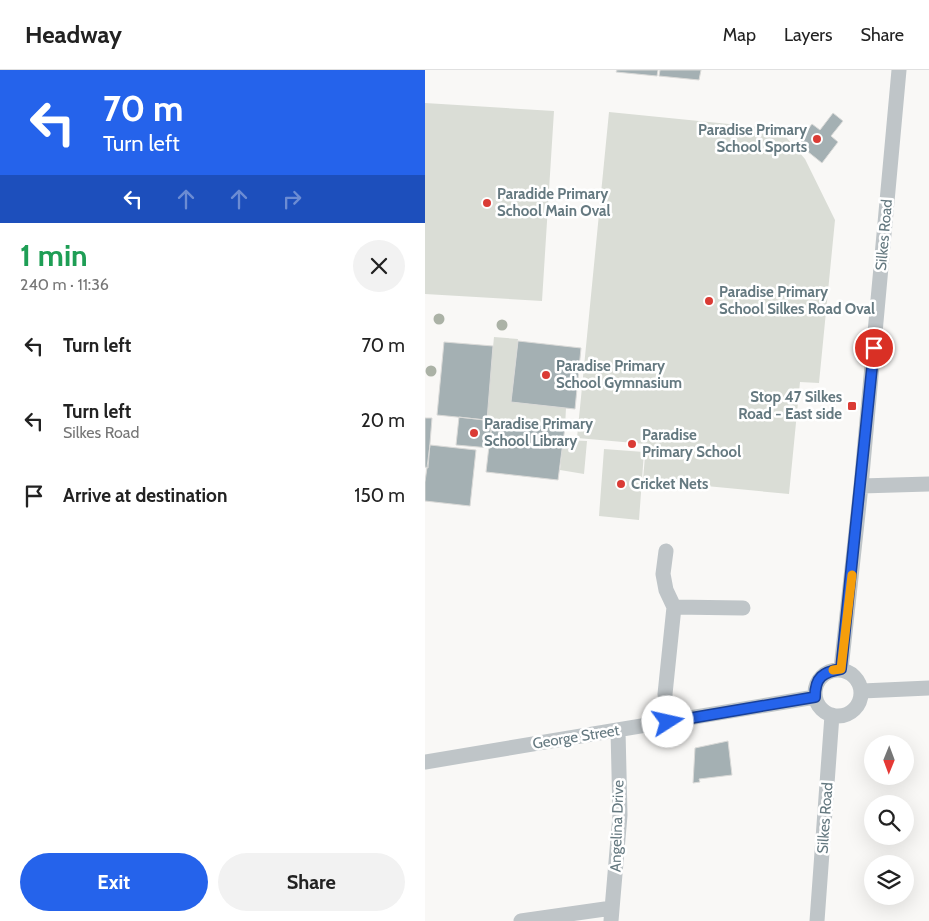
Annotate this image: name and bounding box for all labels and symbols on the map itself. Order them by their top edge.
place label: Paradise Primary School Sports [698,121,808,156]
marker: Paradise Primary School Sports [811,133,823,145]
place label: Paradide Primary School Main Oval [497,185,611,220]
marker: Paradide Primary School Main Oval [481,197,493,209]
street label: Silkes Road [872,199,896,271]
place label: Paradise Primary School Silkes Road Oval [719,283,875,318]
marker: Paradise Primary School Silkes Road Oval [703,295,715,307]
pin [853,327,895,369]
place label: Paradise Primary School Gymnasium [556,357,682,392]
marker: Paradise Primary School Gymnasium [540,369,552,381]
place label: Stop 47 Silkes Road - East side [738,388,842,423]
marker: Stop 47 Silkes Road - East side [846,400,858,412]
place label: Paradise Primary School Library [484,415,594,450]
place label: Paradise Primary School [642,426,741,461]
marker: Paradise Primary School Library [468,427,480,439]
marker: Paradise Primary School [626,438,638,450]
place label: Cricket Nets [631,475,708,493]
marker: Cricket Nets [615,478,627,490]
position arrow [641,695,693,747]
street label: George Street [531,721,621,753]
north arrow [864,735,914,785]
street label: Angelina Drive [606,779,628,872]
street label: Silkes Road [814,782,836,854]

